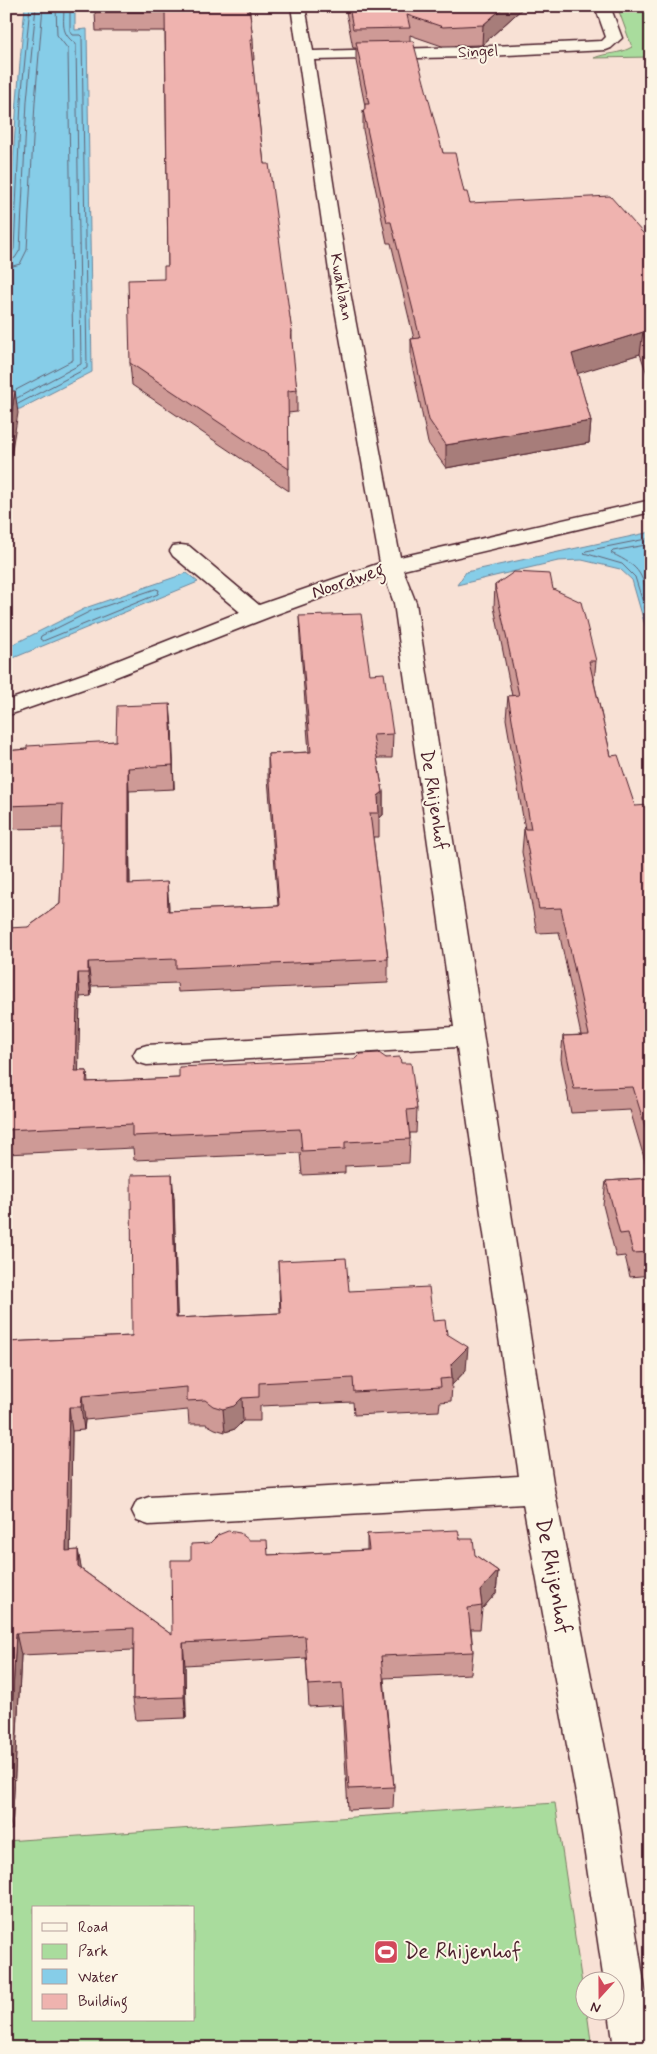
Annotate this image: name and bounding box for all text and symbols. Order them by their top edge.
street label: Singel [457,41,499,64]
street label: Kwaklaan [325,252,357,322]
street label: Noordweg [308,557,389,608]
street label: De Rhijenhof [414,748,454,852]
street label: De Rhijenhof [528,1516,578,1636]
legend [32,1906,195,2022]
text: Road [78,1918,108,1938]
place label: De Rhijenhof [404,1938,521,1966]
sports icon: De Rhijenhof [373,1939,399,1965]
text: Park [78,1942,108,1962]
text: Water [78,1968,118,1988]
north arrow [574,1972,624,2022]
text: Building [78,1992,128,2013]
text: N [588,1997,603,2017]

